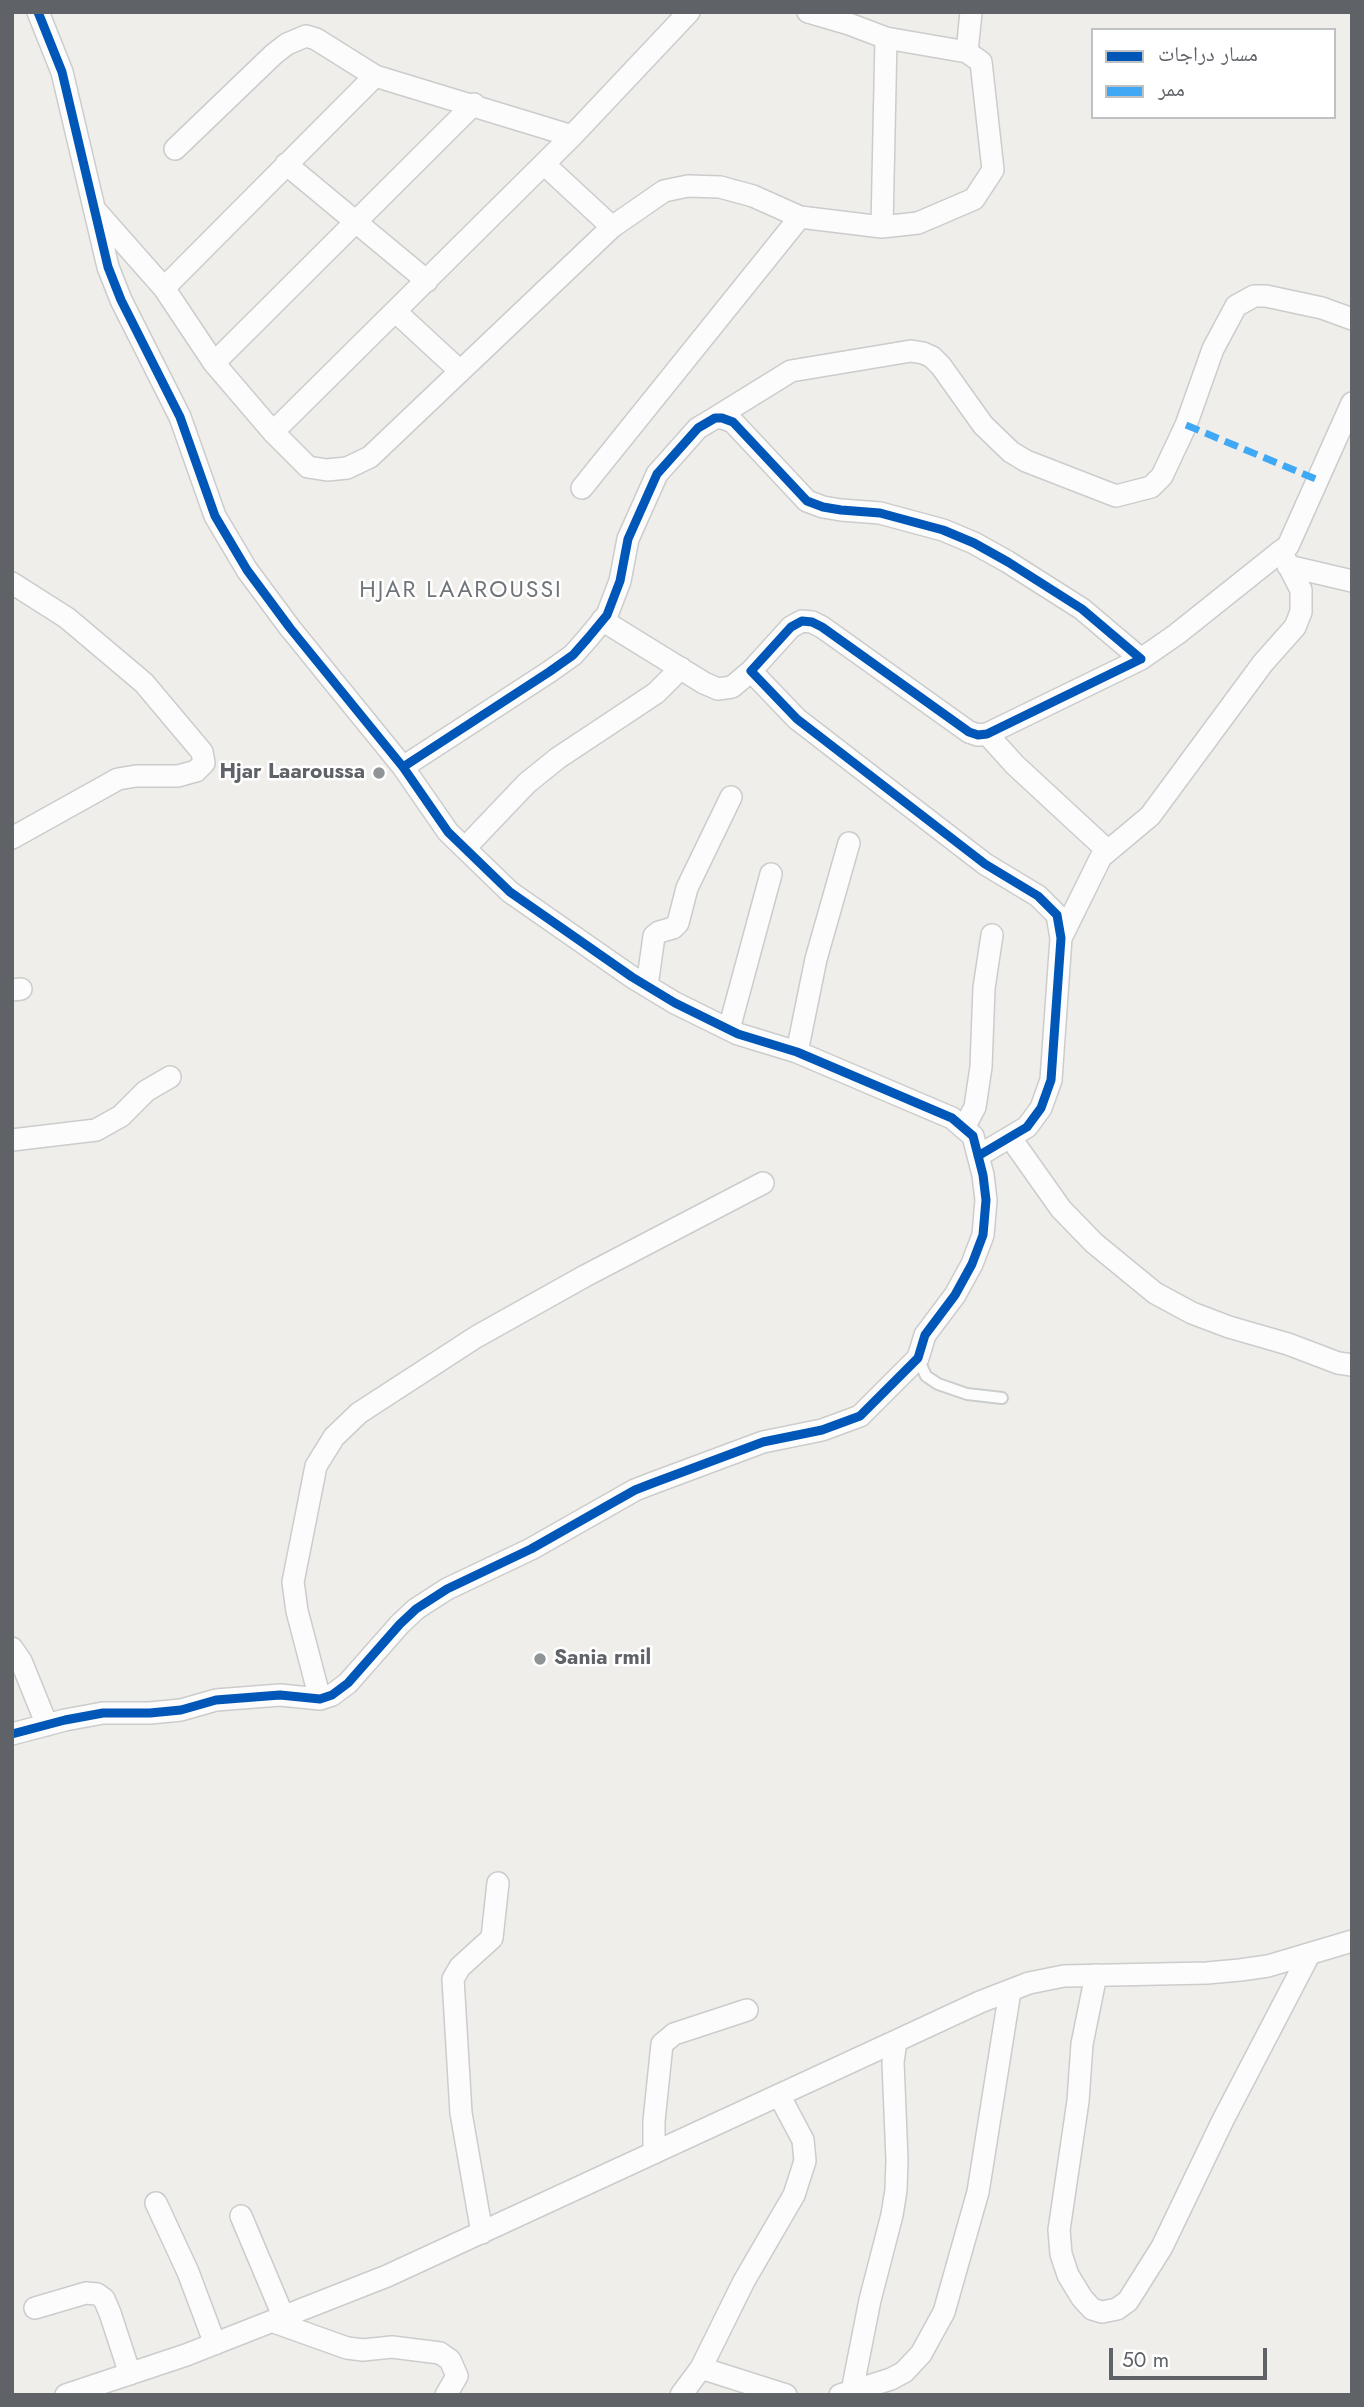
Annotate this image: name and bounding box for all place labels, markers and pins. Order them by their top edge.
place label: Hjar Laaroussa [220,760,365,786]
marker: Hjar Laaroussa [371,765,387,781]
place label: Sania rmil [554,1646,651,1672]
marker: Sania rmil [532,1651,548,1667]

